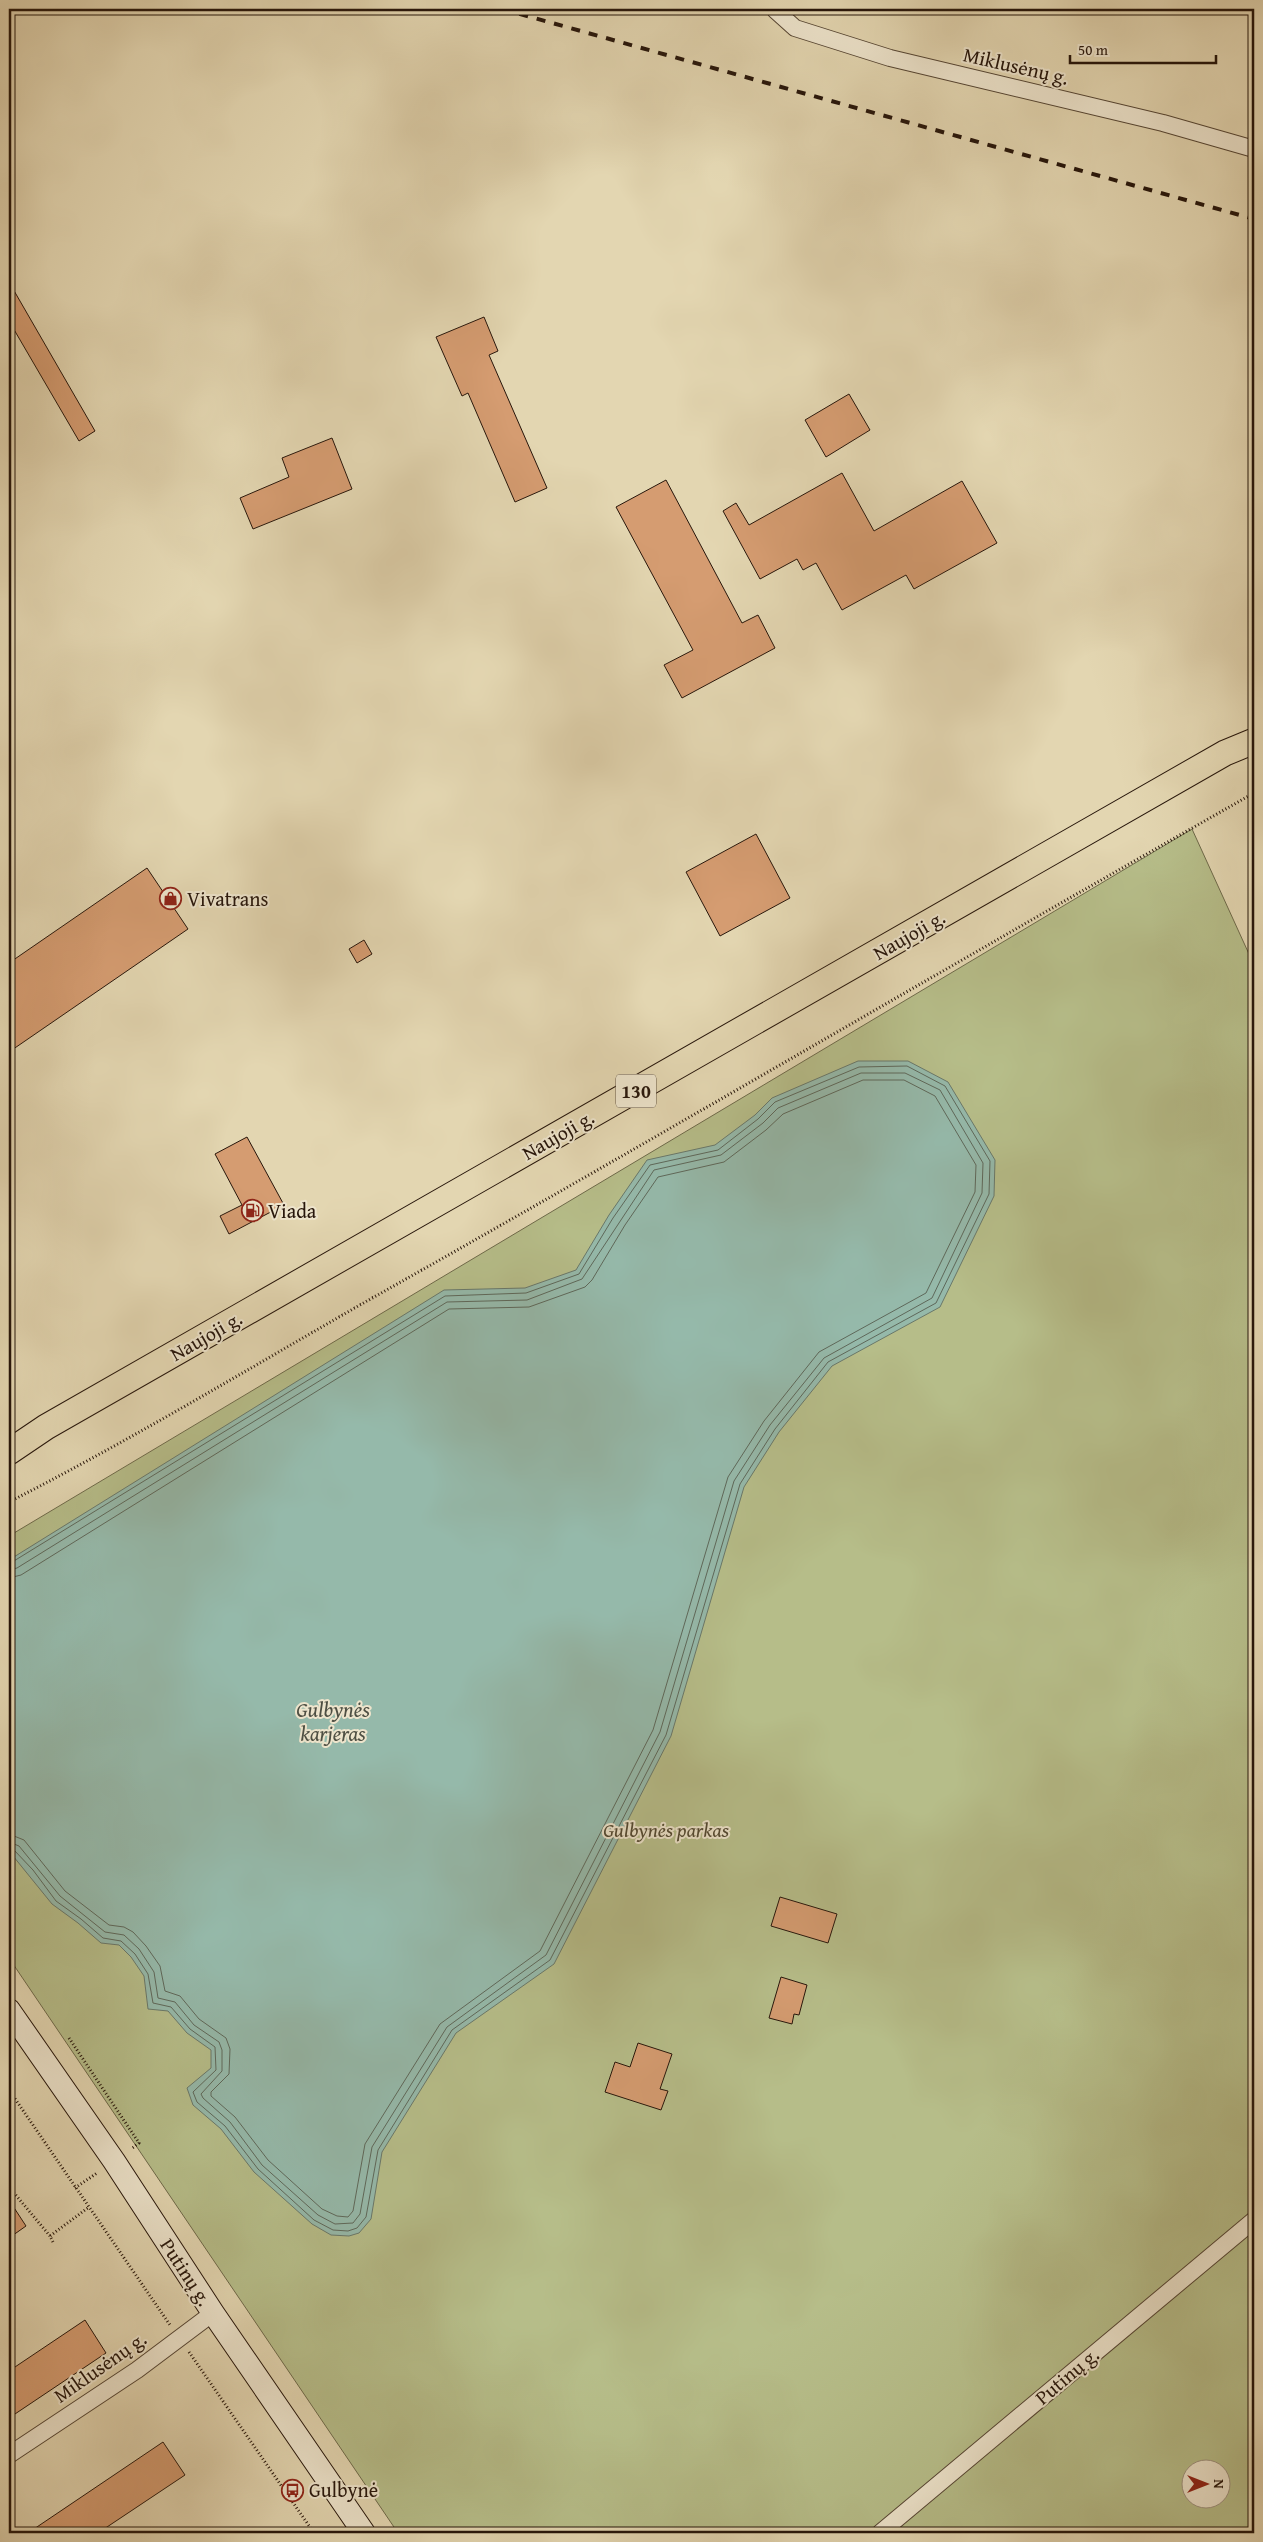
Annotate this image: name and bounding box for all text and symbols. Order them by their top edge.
scale bar [1070,32,1217,64]
street label: Miklusėnų g. [961,39,1072,92]
text: 50 m [1078,39,1109,60]
place label: Vivatrans [187,884,269,913]
shop icon: Vivatrans [159,887,183,911]
street label: Naujoji g. [867,902,950,967]
road number: 130 [616,1074,656,1108]
street label: Naujoji g. [516,1102,599,1167]
place label: Viada [268,1196,317,1225]
fuel station icon: Viada [240,1199,264,1223]
street label: Naujoji g. [164,1303,247,1368]
water label: Gulbynės karjeras [296,1694,370,1749]
park label: Gulbynės parkas [603,1815,730,1844]
street label: Putinų g. [154,2232,219,2311]
street label: Miklusėnų g. [47,2324,152,2409]
street label: Putinų g. [1028,2340,1105,2411]
north arrow [1180,2460,1230,2510]
place label: Gulbynė [309,2475,378,2504]
bus stop icon: Gulbynė [281,2478,305,2502]
text: N [1209,2479,1229,2489]

